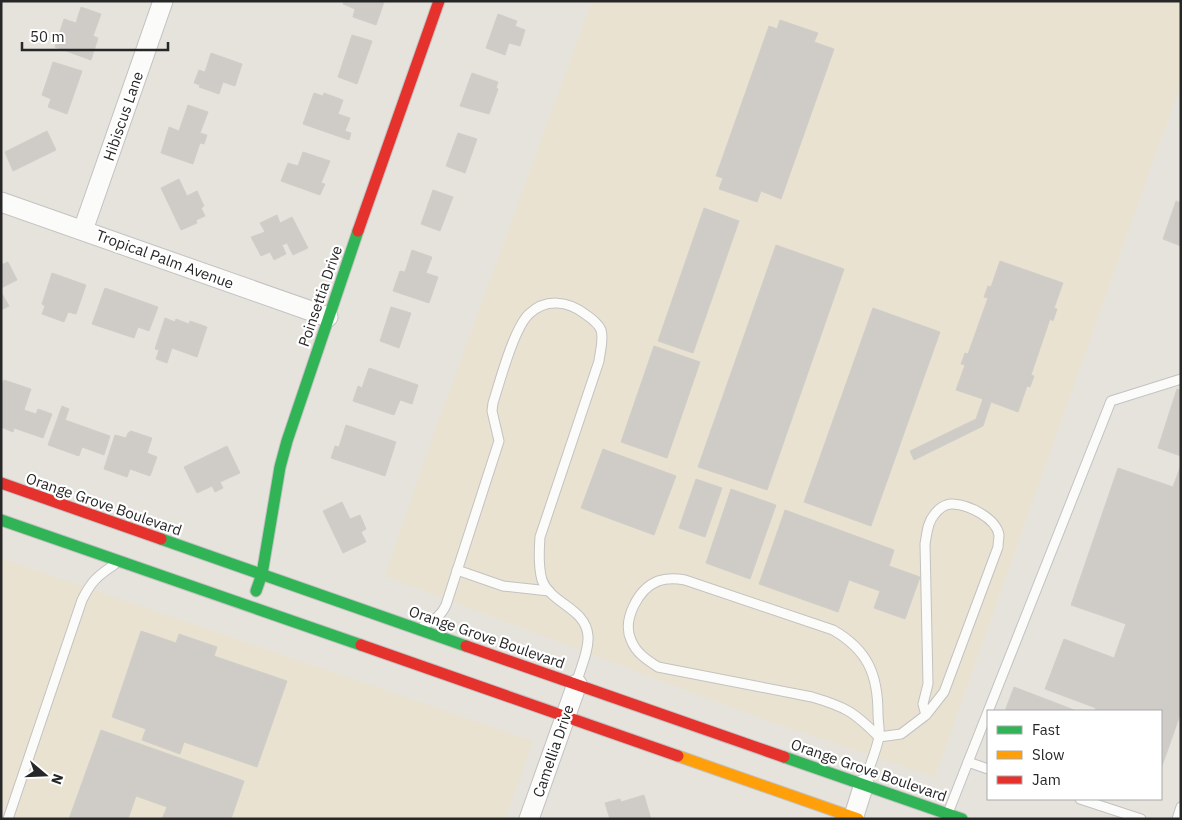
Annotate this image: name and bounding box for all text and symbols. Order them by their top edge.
scale bar [22,20,169,52]
text: 50 m [30,27,65,46]
street label: Hibiscus Lane [99,69,147,163]
street label: Tropical Palm Avenue [94,225,236,293]
street label: Poinsettia Drive [294,243,346,349]
street label: Orange Grove Boulevard [24,468,184,540]
street label: Orange Grove Boulevard [407,601,567,673]
street label: Camellia Drive [528,702,578,800]
legend [987,710,1162,800]
text: Fast [1032,720,1060,739]
street label: Orange Grove Boulevard [789,734,949,806]
text: Slow [1032,745,1065,764]
north arrow [20,750,70,800]
text: Jam [1032,770,1061,789]
text: N [47,772,67,787]

